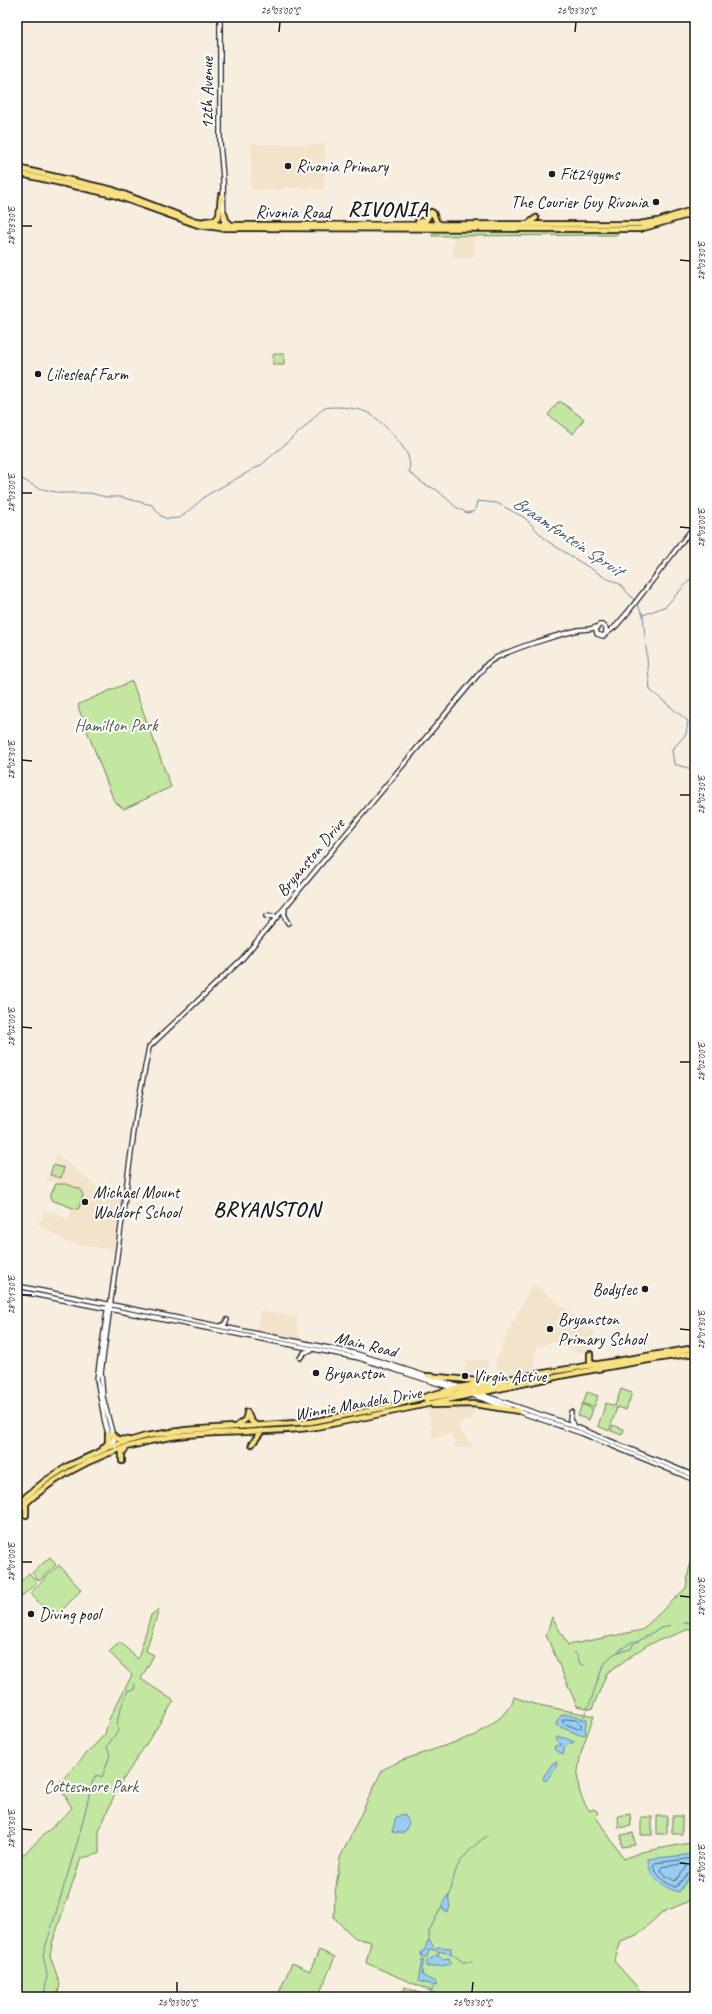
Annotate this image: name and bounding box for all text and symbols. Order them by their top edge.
text: 26°03'00"S [261,4,301,17]
text: 26°03'30"S [557,4,597,17]
street label: 12th Avenue [197,56,218,129]
place label: Rivonia Primary [296,156,389,177]
marker: Rivonia Primary [283,161,293,171]
place label: Fit24gyms [560,164,621,185]
marker: Fit24gyms [547,169,557,179]
place label: The Courier Guy Rivonia [511,192,650,213]
district label: RIVONIA [348,196,429,222]
marker: The Courier Guy Rivonia [651,197,661,207]
street label: Rivonia Road [255,202,333,223]
text: 28°03'30"E [5,205,18,245]
text: 28°03'30"E [695,240,708,280]
place label: Liliesleaf Farm [46,364,129,385]
marker: Liliesleaf Farm [33,369,43,379]
text: 28°03'00"E [5,472,18,512]
water label: Braamfontein Spruit [509,491,631,583]
text: 28°03'00"E [695,507,708,547]
park label: Hamilton Park [75,715,159,736]
text: 28°02'30"E [5,739,18,779]
text: 28°02'30"E [695,774,708,814]
street label: Bryanston Drive [272,813,350,901]
text: 28°02'00"E [5,1006,18,1046]
text: 28°02'00"E [695,1041,708,1081]
place label: Michael Mount Waldorf School [93,1182,183,1223]
district label: BRYANSTON [213,1196,324,1222]
marker: Michael Mount Waldorf School [80,1197,90,1207]
text: 28°01'30"E [5,1274,18,1314]
place label: Bodytec [592,1279,638,1300]
marker: Bodytec [640,1284,650,1294]
place label: Bryanston Primary School [558,1309,648,1350]
text: 28°01'30"E [695,1309,708,1349]
marker: Bryanston Primary School [545,1324,555,1334]
street label: Main Road [333,1327,402,1363]
place label: Bryanston [324,1363,386,1384]
place label: Virgin Active [473,1366,548,1387]
marker: Bryanston [311,1368,321,1378]
marker: Virgin Active [460,1371,470,1381]
street label: Winnie Mandela Drive [293,1382,424,1425]
text: 28°01'00"E [5,1541,18,1581]
text: 28°01'00"E [695,1576,708,1616]
place label: Diving pool [39,1604,103,1625]
marker: Diving pool [26,1609,36,1619]
park label: Cottesmore Park [44,1776,140,1797]
text: 28°00'30"E [5,1808,18,1848]
text: 28°00'30"E [695,1843,708,1883]
text: 26°03'00"S [158,1996,198,2009]
text: 26°03'30"S [453,1996,493,2009]

